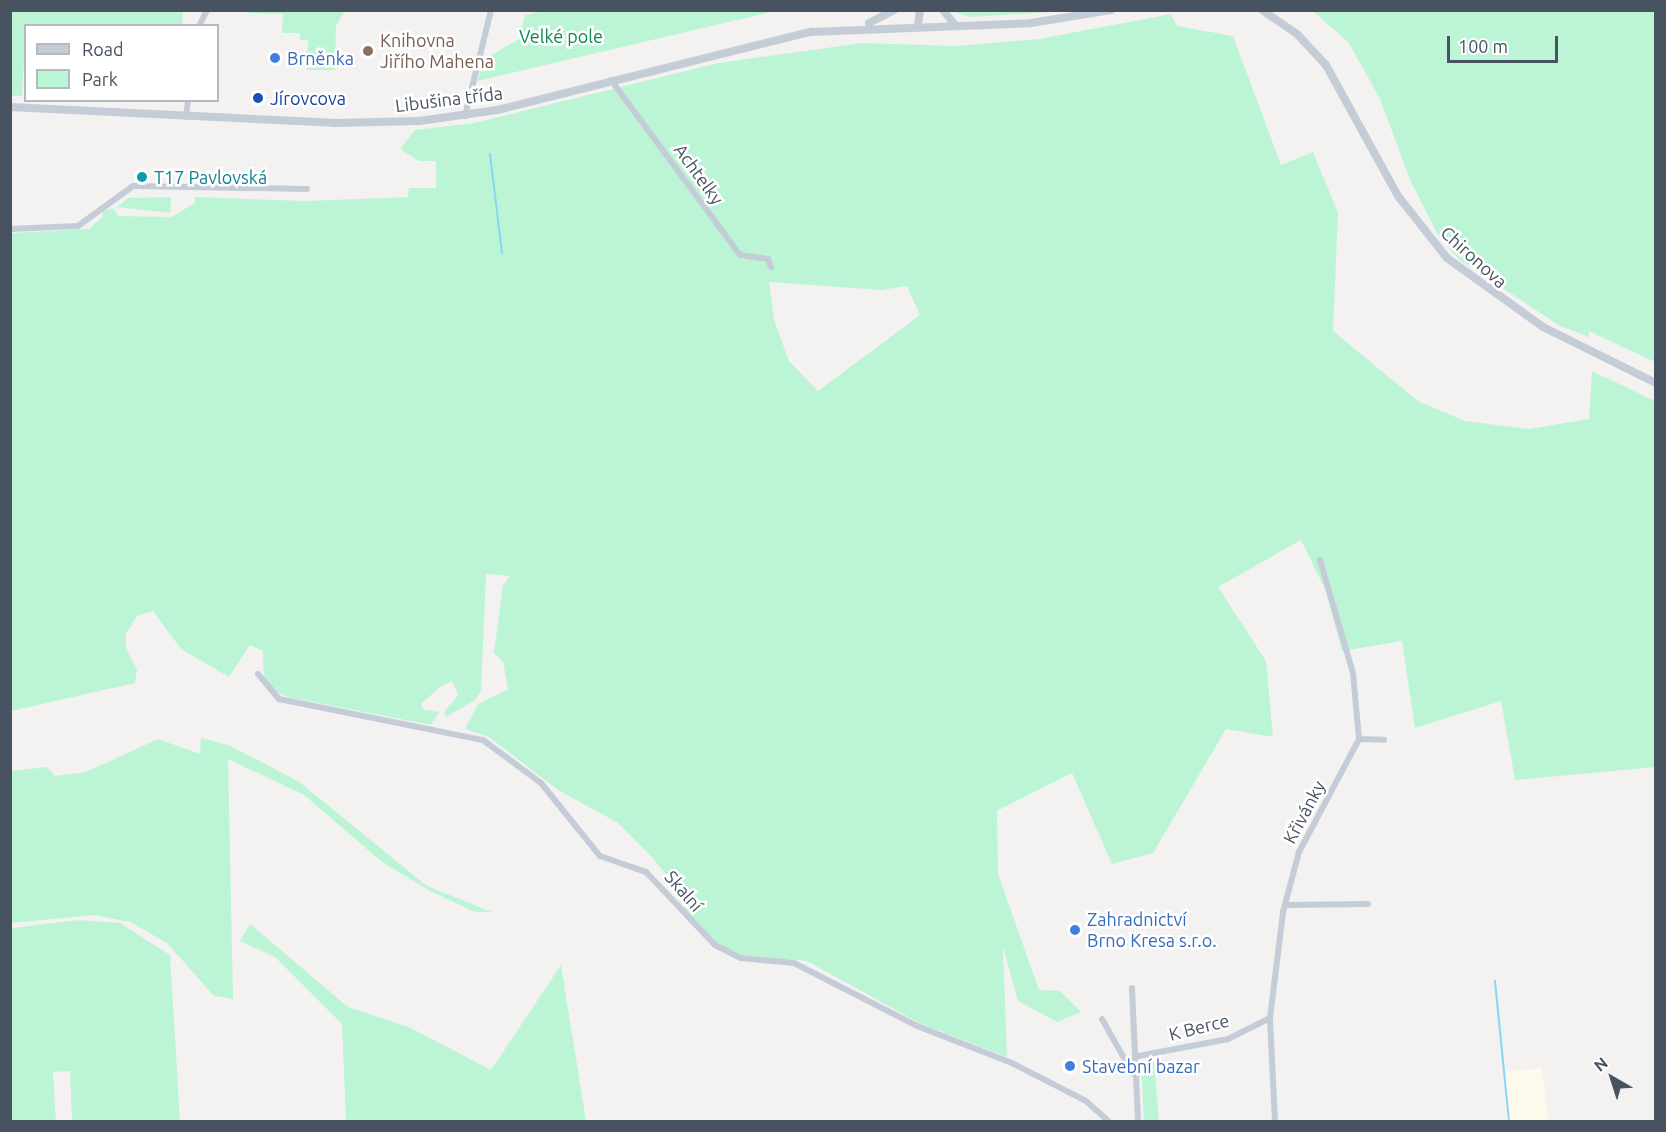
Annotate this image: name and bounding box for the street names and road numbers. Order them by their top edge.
street label: Libušina třída [394,82,504,116]
street label: Achtelky [670,139,728,209]
street label: Chironova [1436,222,1512,292]
street label: Křivánky [1278,777,1330,847]
street label: Skalní [660,866,708,916]
street label: K Berce [1167,1009,1231,1045]

